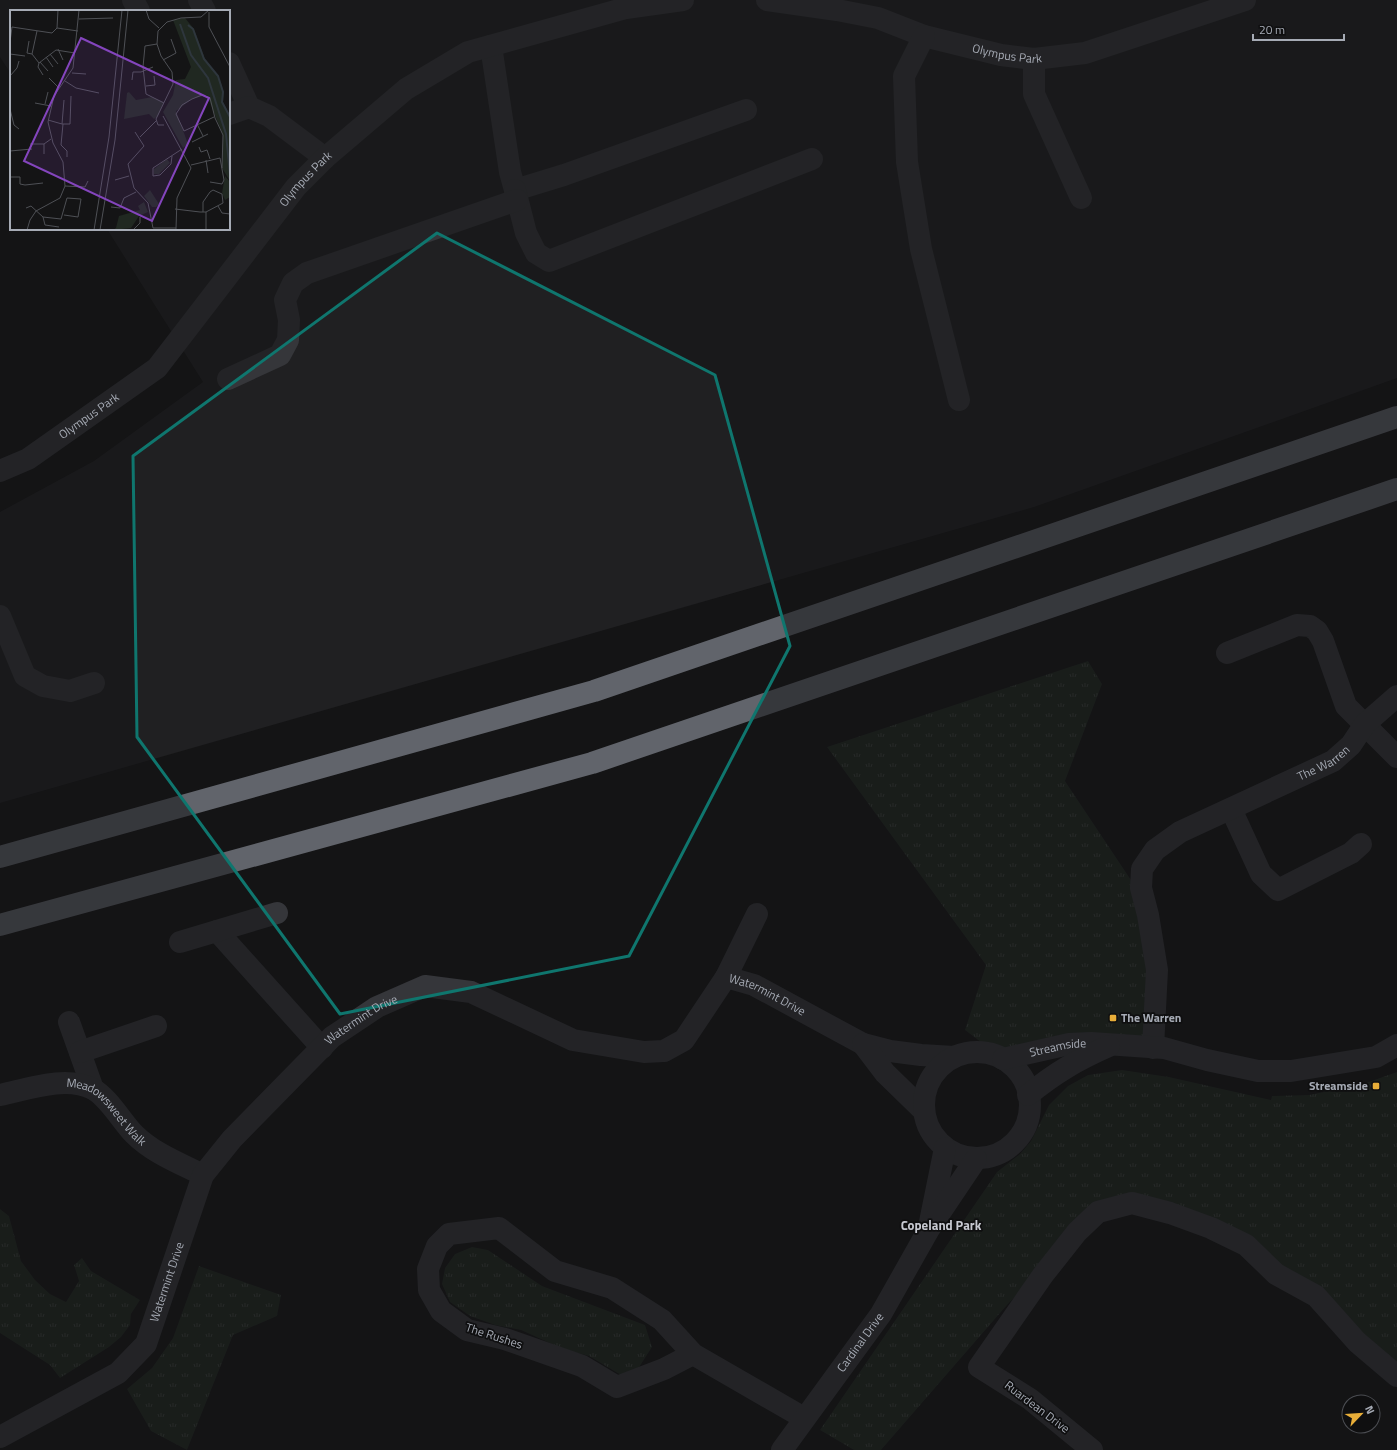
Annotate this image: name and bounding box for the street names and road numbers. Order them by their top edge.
street label: Olympus Park [970,38,1043,68]
street label: Olympus Park [274,146,336,211]
street label: Olympus Park [54,387,123,444]
street label: The Warren [1294,740,1354,785]
street label: Watermint Drive [727,968,809,1020]
street label: Watermint Drive [320,989,400,1049]
street label: Streamside [1027,1033,1086,1062]
street label: Meadowsweet Walk [66,1073,151,1150]
street label: Watermint Drive [144,1239,189,1324]
street label: Cardinal Drive [832,1308,888,1376]
street label: The Rushes [463,1317,525,1354]
street label: Ruardean Drive [1001,1376,1074,1438]

